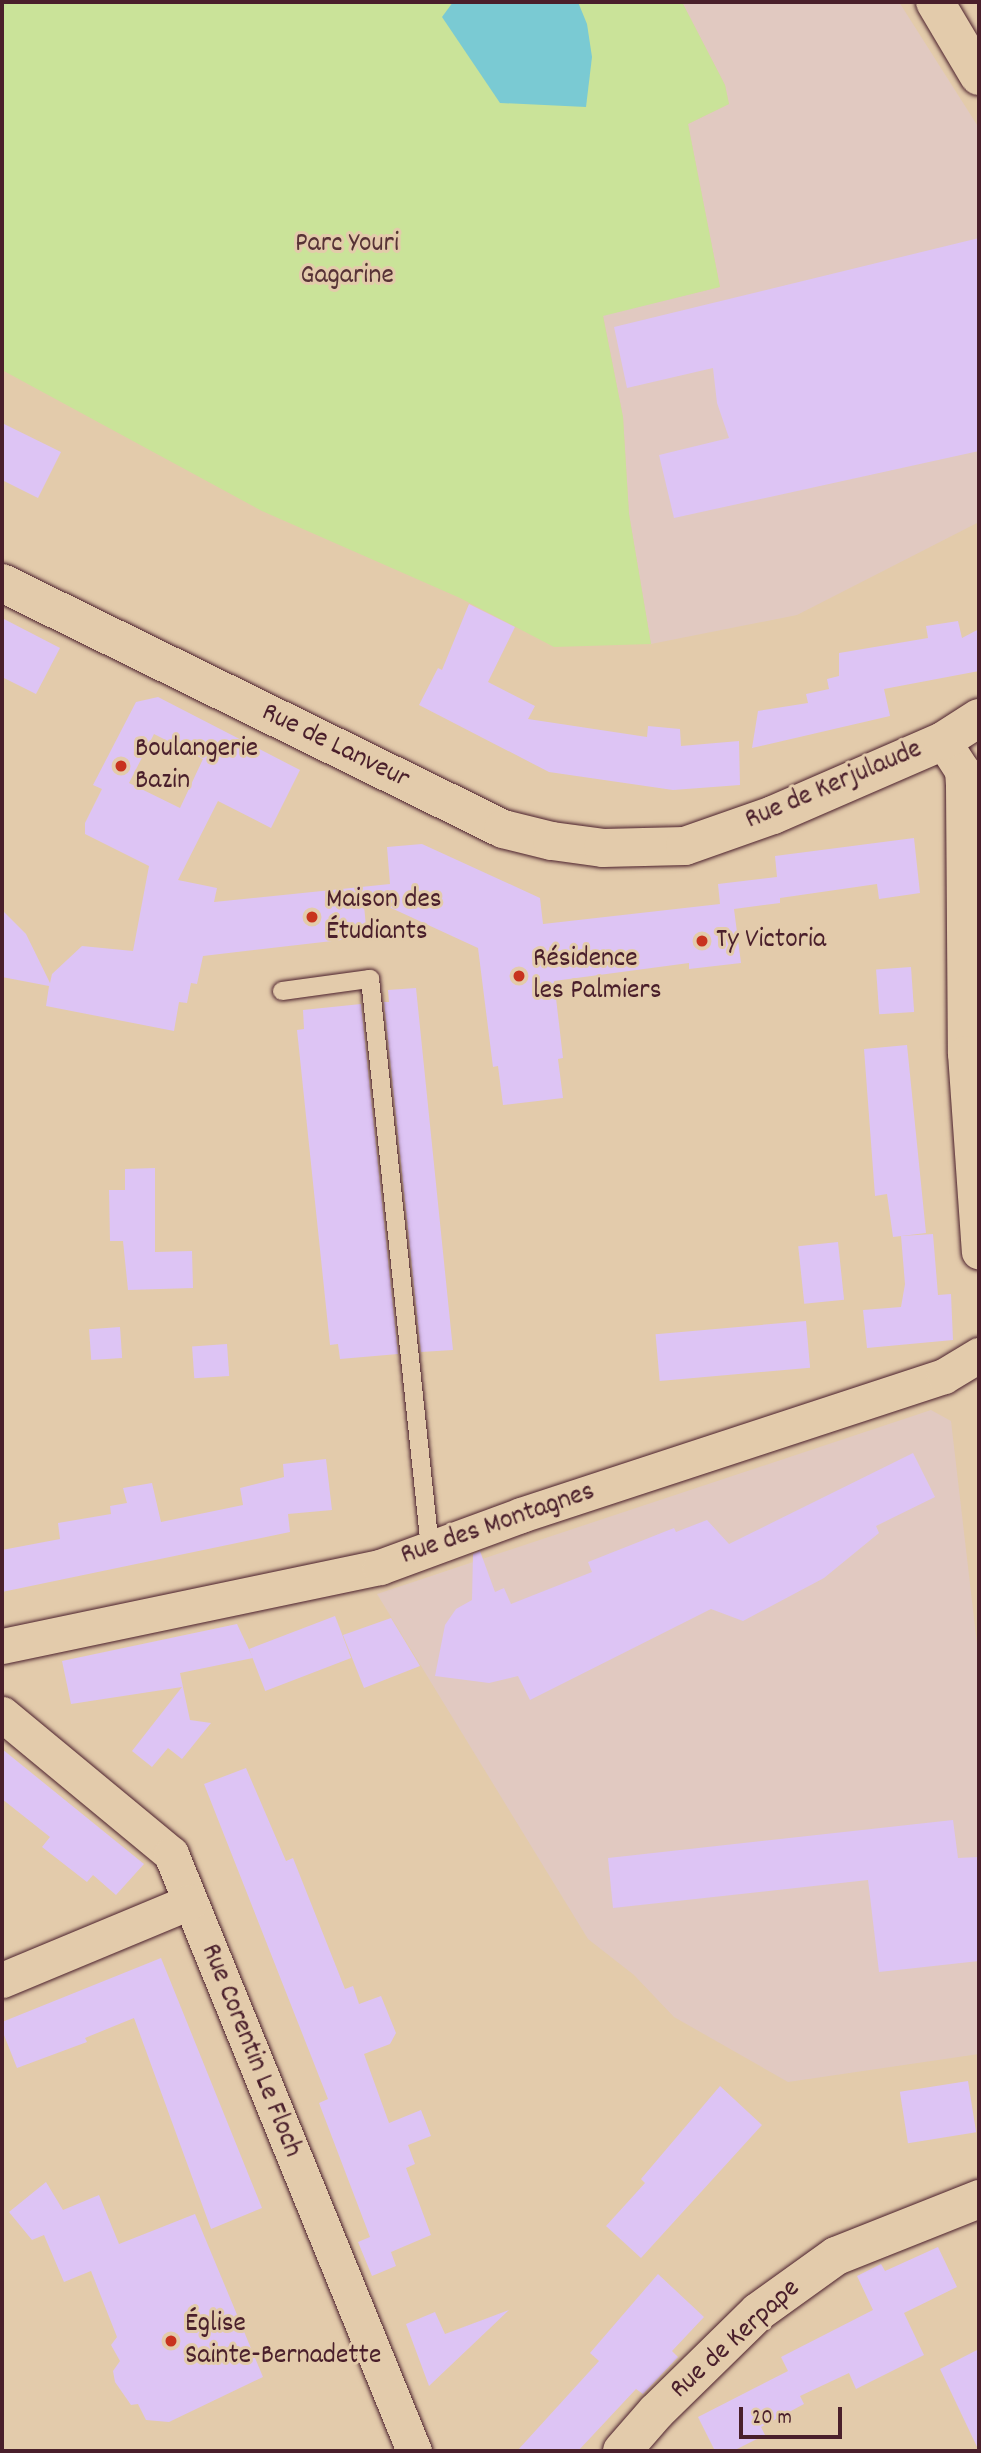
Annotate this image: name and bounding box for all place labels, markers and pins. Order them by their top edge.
place label: Boulangerie Bazin [135,733,258,799]
marker: Boulangerie Bazin [113,758,129,774]
place label: Maison des Étudiants [326,884,441,950]
marker: Maison des Étudiants [304,909,320,925]
place label: Ty Victoria [716,924,826,958]
marker: Ty Victoria [694,933,710,949]
place label: Résidence les Palmiers [533,943,662,1009]
marker: Résidence les Palmiers [511,968,527,984]
place label: Église Sainte-Bernadette [185,2308,381,2374]
marker: Église Sainte-Bernadette [163,2333,179,2349]

